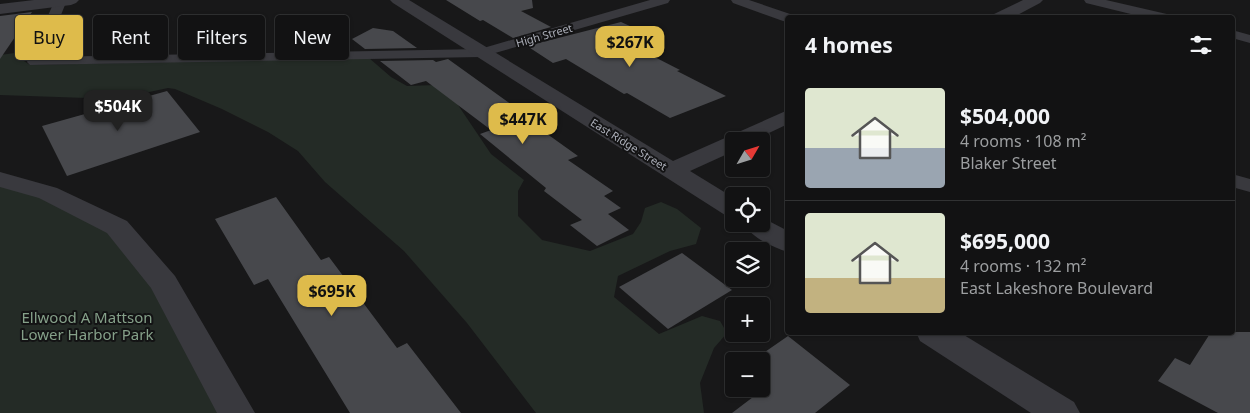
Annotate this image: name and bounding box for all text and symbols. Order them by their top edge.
chip: Buy [15,15,83,60]
chip: Rent [93,15,168,60]
chip: Filters [178,15,265,60]
chip: New [275,15,349,60]
street label: High Street [514,20,574,50]
pin: $267K [595,26,665,68]
text: $267K [606,31,654,53]
text: 4 homes [805,31,893,59]
icon: filters [1187,31,1215,59]
pin: $504K [83,90,153,132]
text: $504K [94,95,142,117]
pin: $447K [488,102,558,145]
text: $504,000 [960,102,1050,130]
text: $447K [499,108,547,130]
icon: home [845,108,905,168]
street label: East Ridge Street [588,114,670,174]
text: 4 rooms · 108 m² [960,130,1086,152]
north arrow [725,132,770,178]
map controls [725,132,770,397]
text: Blaker Street [960,152,1057,174]
button: locate [725,187,770,232]
text: $695,000 [960,227,1050,255]
icon: home [845,233,905,293]
button: layers [725,242,770,287]
text: 4 rooms · 132 m² [960,255,1086,277]
pin: $695K [297,274,367,317]
text: East Lakeshore Boulevard [960,277,1153,299]
text: $695K [308,280,356,302]
button: + [725,297,770,342]
park label: Ellwood A Mattson Lower Harbor Park [21,307,153,344]
button: − [725,352,770,397]

